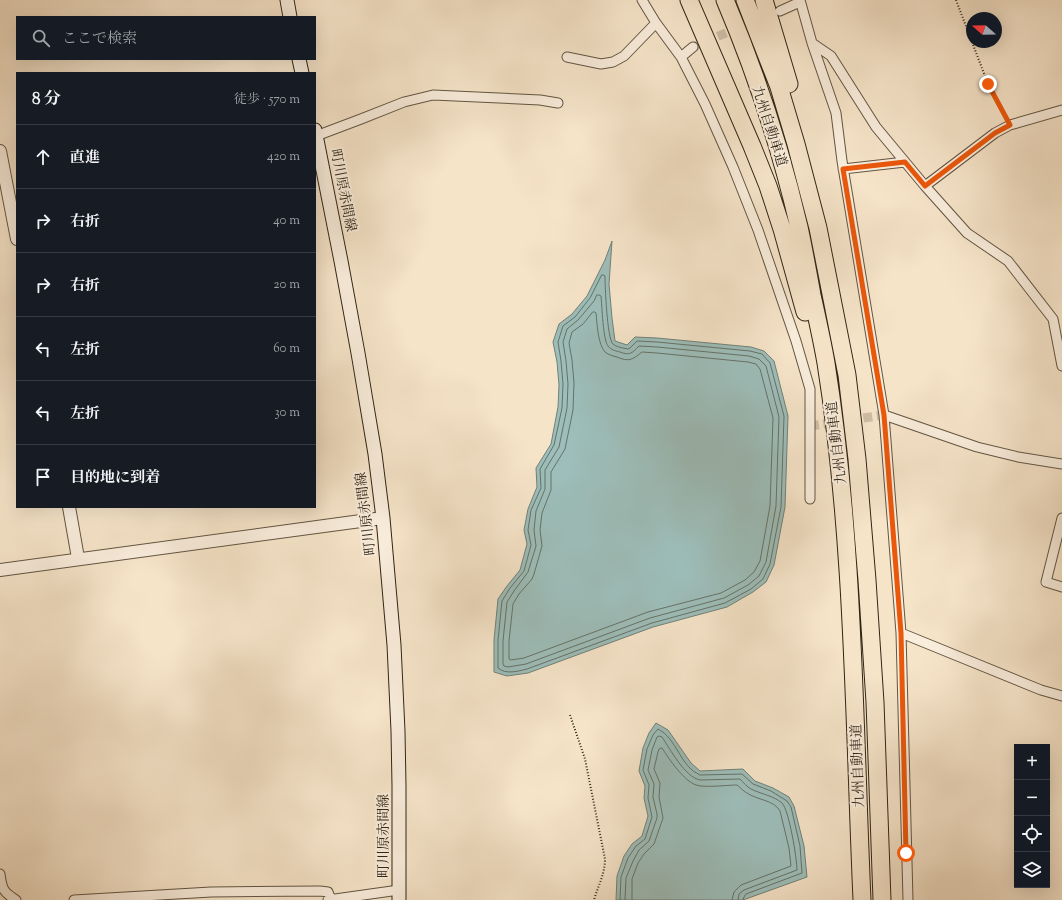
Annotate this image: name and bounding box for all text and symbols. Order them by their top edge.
north arrow [966,12,1002,48]
search box [16,16,316,60]
icon: search [30,27,52,49]
text: ここで検索 [62,29,137,50]
route end [979,75,997,93]
street label: 九州自動車道 [746,84,791,170]
text: 8 分 [32,88,61,112]
text: 徒歩 · 570 m [234,91,300,109]
icon: ahead [32,146,54,168]
street label: 町川原赤間線 [324,147,360,234]
text: 直進 [70,148,100,169]
text: 420 m [267,148,300,166]
icon: right [32,210,54,232]
text: 右折 [70,212,100,233]
text: 40 m [273,212,300,230]
icon: right [32,274,54,296]
text: 右折 [70,276,100,297]
text: 20 m [274,276,300,294]
icon: left [32,338,54,360]
text: 左折 [70,340,100,361]
text: 60 m [273,340,300,358]
street label: 九州自動車道 [823,400,853,486]
icon: left [32,402,54,424]
text: 左折 [70,404,100,425]
text: 30 m [274,404,300,422]
icon: arrive [32,466,54,488]
text: 目的地に到着 [70,468,160,489]
street label: 町川原赤間線 [352,471,382,557]
street label: 九州自動車道 [848,724,870,808]
map controls [1014,744,1050,888]
button: + [1014,744,1050,780]
button: − [1014,780,1050,816]
street label: 町川原赤間線 [375,794,395,878]
button: locate [1014,816,1050,852]
route start [897,844,915,862]
button: layers [1014,852,1050,888]

